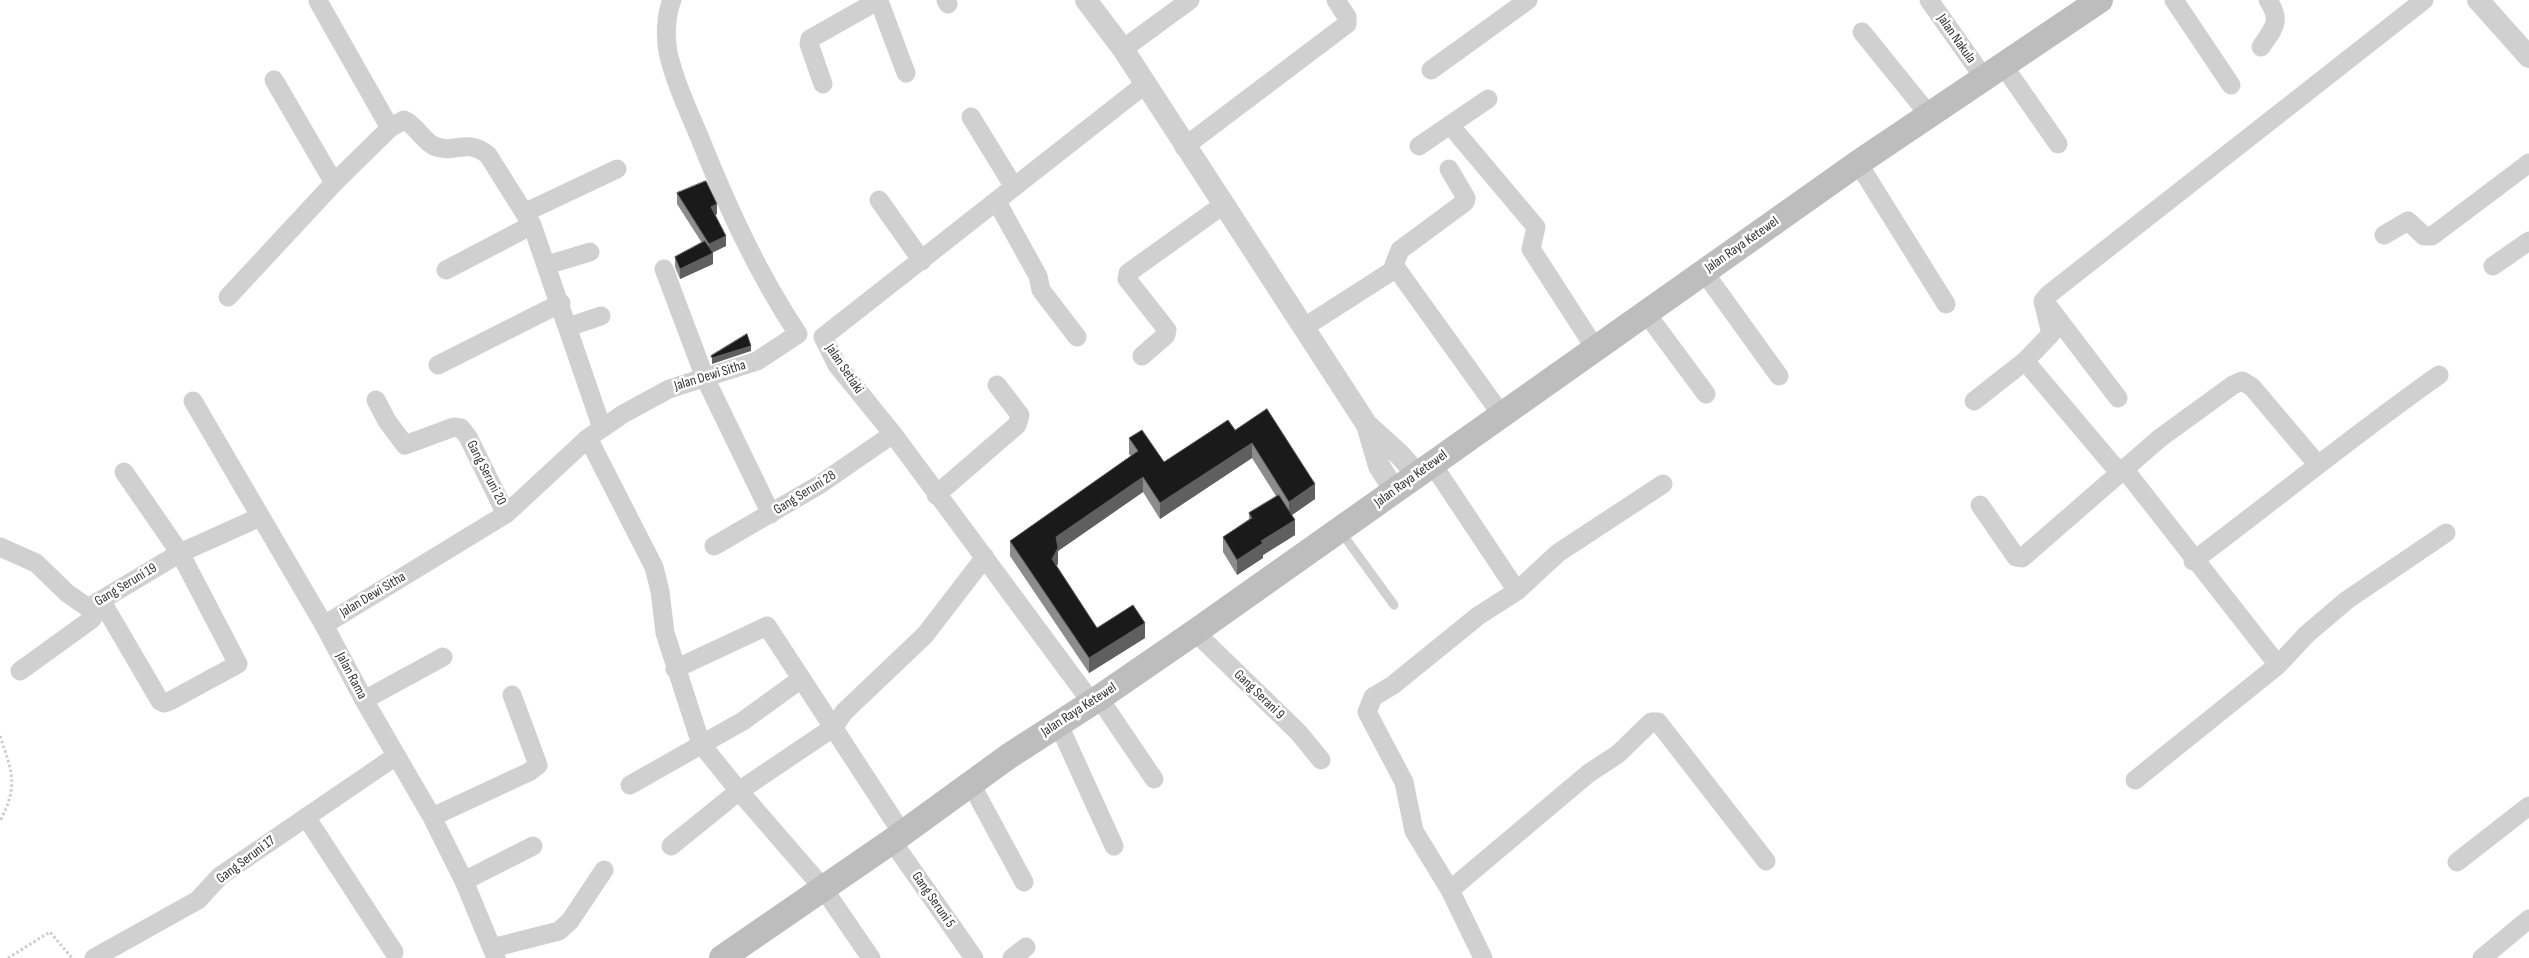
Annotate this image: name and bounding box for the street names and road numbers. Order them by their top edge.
street label: Jalan Nakula [1933,11,1979,67]
street label: Jalan Raya Ketewel [1702,213,1782,277]
street label: Jalan Setiaki [821,341,867,397]
street label: Jalan Dewi Sitha [672,357,748,395]
street label: Gang Seruni 20 [463,438,509,508]
street label: Jalan Raya Ketewel [1371,447,1451,511]
street label: Gang Seruni 28 [771,467,839,519]
street label: Gang Seruni 19 [92,560,160,610]
street label: Jalan Dewi Sitha [337,569,409,621]
street label: Jalan Rama [332,650,370,702]
street label: Gang Serani 9 [1230,667,1288,723]
street label: Jalan Raya Ketewel [1038,679,1120,741]
street label: Gang Seruni 17 [213,833,279,887]
street label: Gang Seruni 5 [908,869,958,931]

